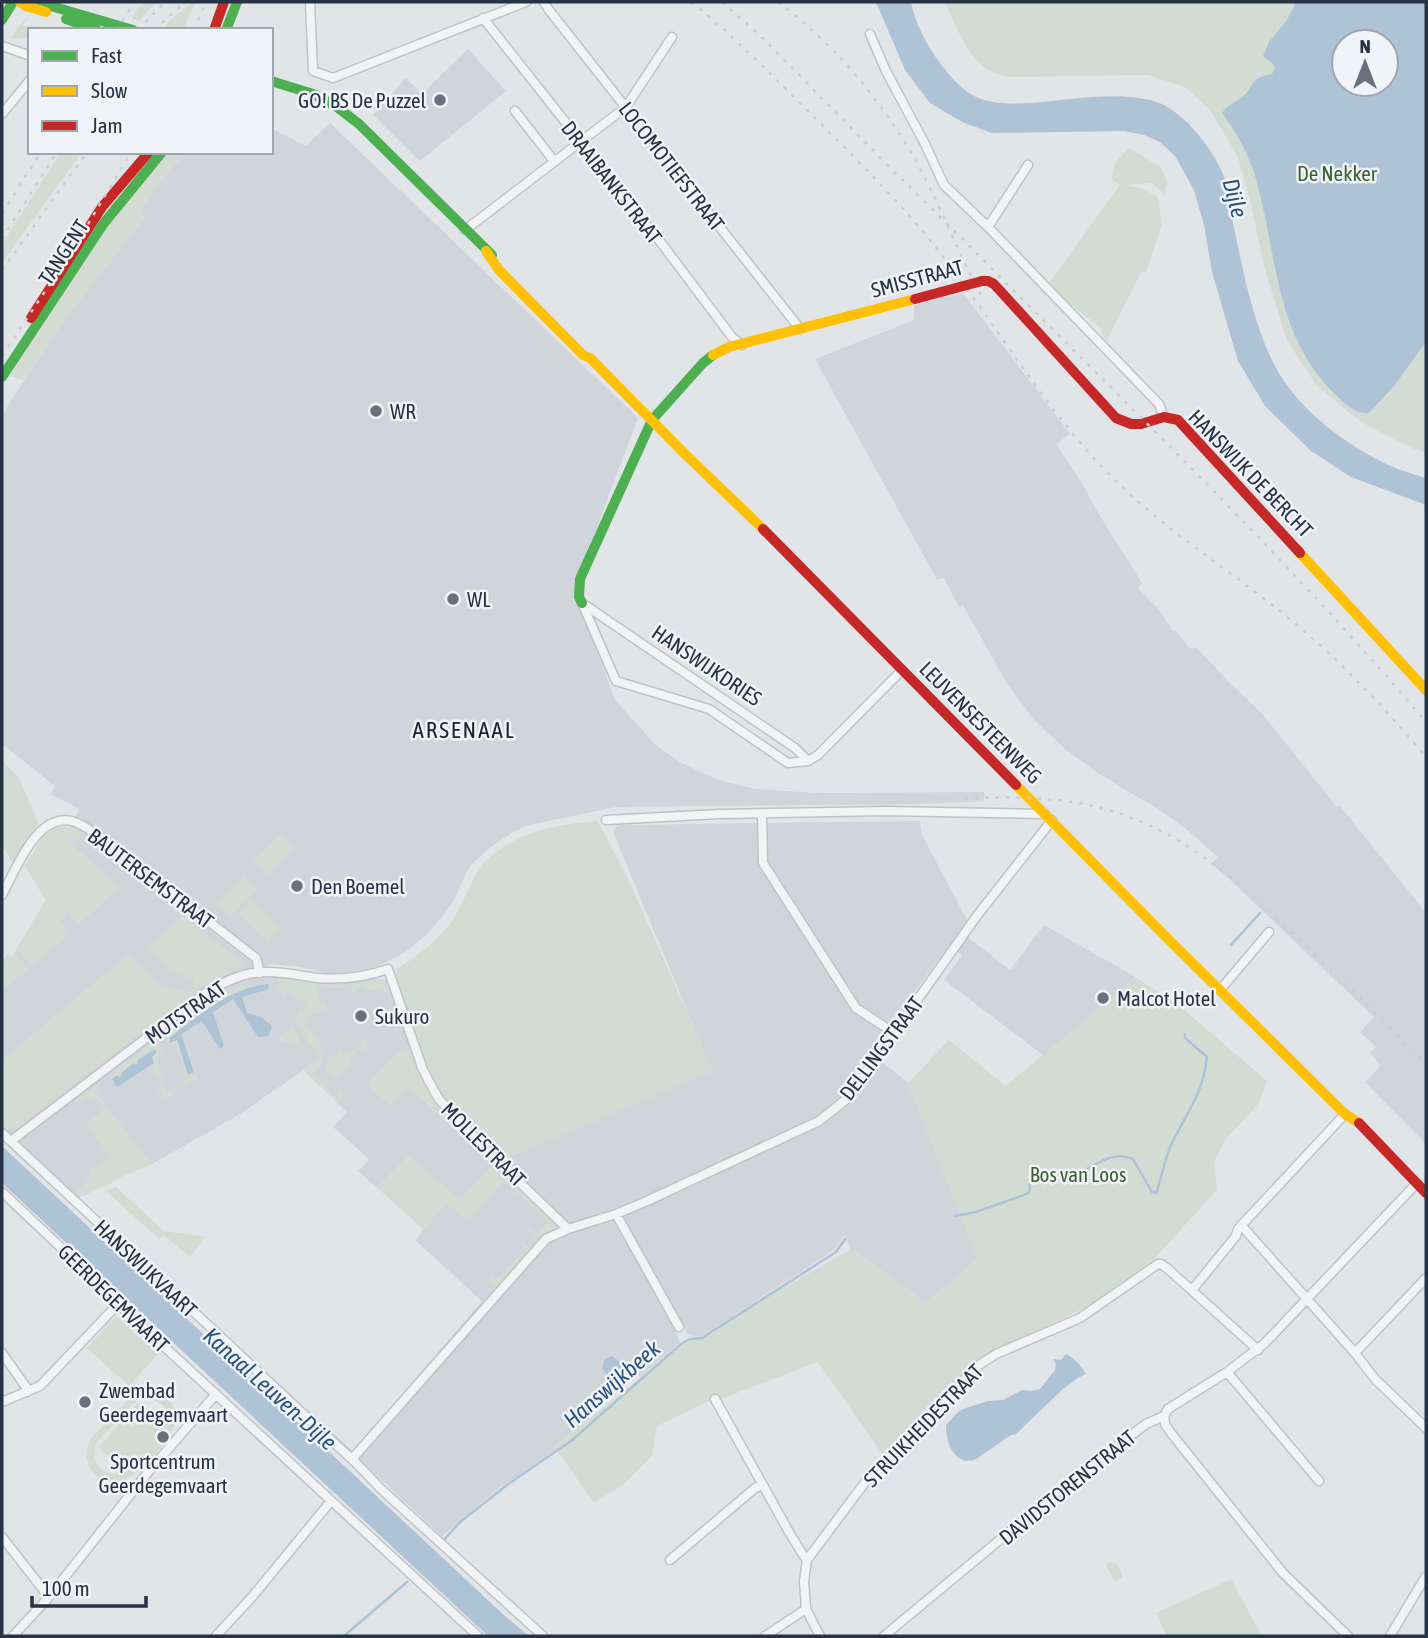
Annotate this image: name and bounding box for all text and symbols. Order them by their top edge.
legend [28,28,273,154]
north arrow [1330,28,1400,98]
text: N [1359,35,1371,57]
text: Fast [91,43,122,67]
text: Slow [91,78,128,102]
place label: GO! BS De Puzzel [298,88,426,112]
marker: GO! BS De Puzzel [432,92,448,108]
street label: LOCOMOTIEFSTRAAT [614,97,730,235]
text: Jam [91,113,123,137]
street label: DRAAIBANKSTRAAT [557,116,667,248]
park label: De Nekker [1297,161,1378,185]
water label: Dijle [1217,175,1253,221]
street label: TANGENT [33,215,93,289]
street label: SMISSTRAAT [868,254,966,302]
place label: WR [390,399,416,423]
marker: WR [368,403,384,419]
street label: HANSWIJK DE BERCHT [1184,404,1318,542]
place label: WL [467,587,490,611]
marker: WL [445,591,461,607]
street label: HANSWIJKDRIES [648,620,766,710]
street label: LEUVENSESTEENWEG [915,656,1047,788]
district label: ARSENAAL [412,717,516,743]
street label: BAUTERSEMSTRAAT [84,823,218,933]
place label: Den Boemel [311,874,405,898]
marker: Den Boemel [289,878,305,894]
street label: MOTSTRAAT [140,976,230,1048]
place label: Malcot Hotel [1117,986,1216,1010]
marker: Malcot Hotel [1095,990,1111,1006]
street label: DELLINGSTRAAT [834,992,928,1104]
place label: Sukuro [375,1004,429,1028]
marker: Sukuro [353,1008,369,1024]
street label: MOLLESTRAAT [437,1097,531,1191]
park label: Bos van Loos [1030,1162,1126,1186]
street label: HANSWIJKVAART [90,1214,202,1322]
street label: GEERDEGEMVAART [54,1239,174,1357]
water label: Kanaal Leuven-Dijle [198,1322,342,1456]
water label: Hanswijkbeek [558,1335,666,1433]
street label: STRUIKHEIDESTRAAT [858,1359,988,1491]
place label: Zwembad Geerdegemvaart [99,1378,228,1426]
marker: Zwembad Geerdegemvaart [77,1394,93,1410]
street label: DAVIDSTORENSTRAAT [994,1425,1140,1549]
marker: Sportcentrum Geerdegemvaart [155,1429,171,1445]
place label: Sportcentrum Geerdegemvaart [98,1449,228,1497]
scale bar [32,1564,145,1608]
text: 100 m [42,1576,90,1600]

